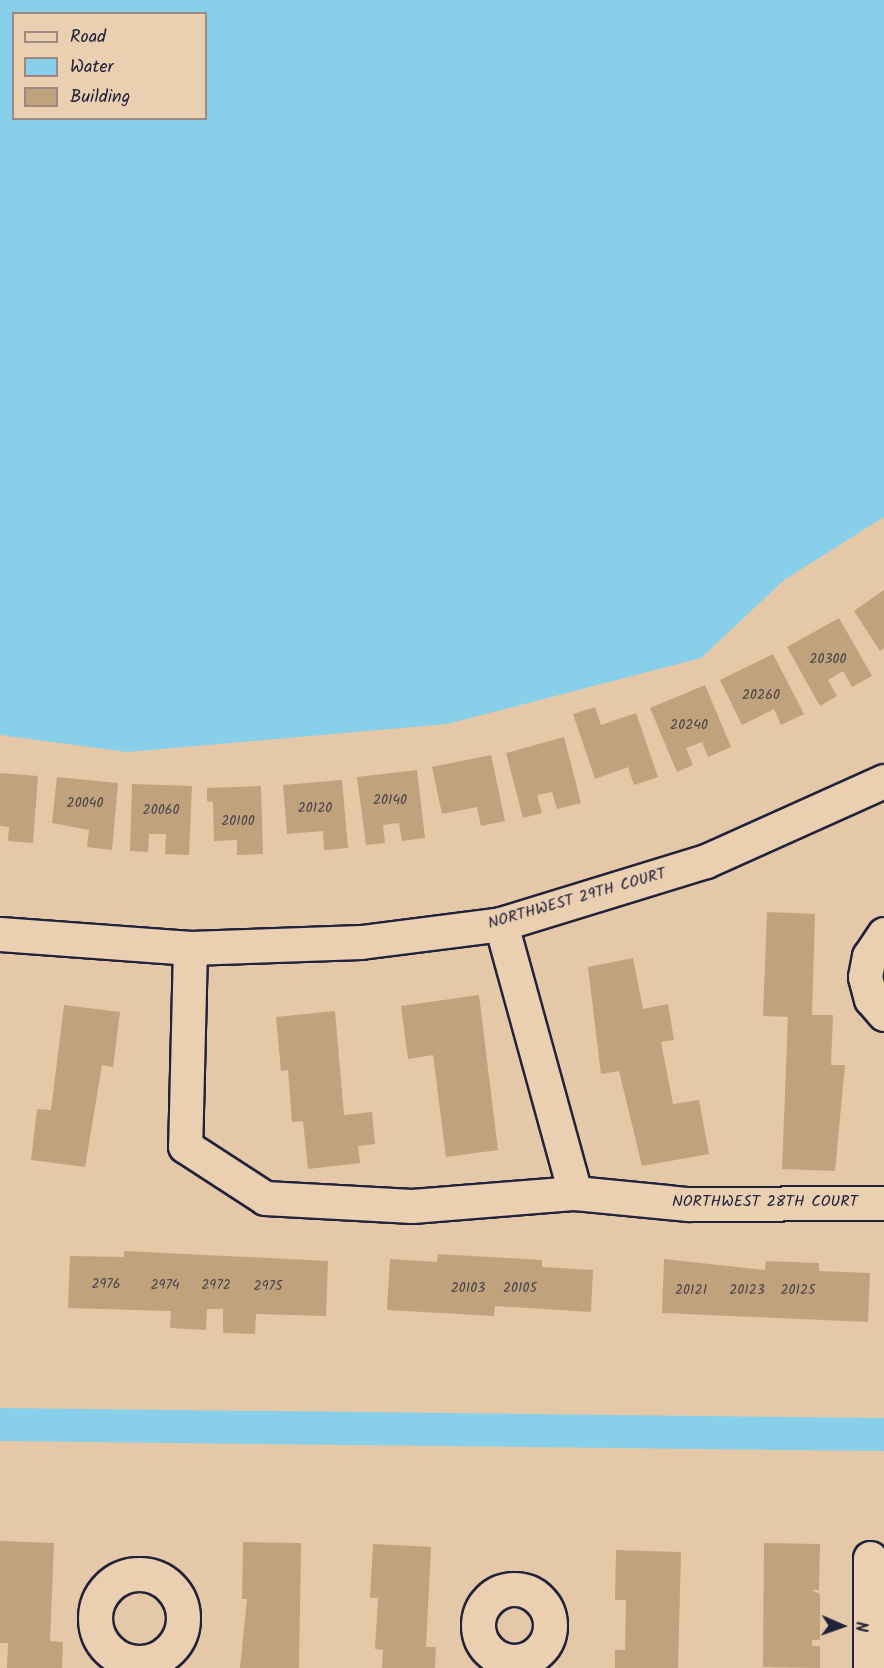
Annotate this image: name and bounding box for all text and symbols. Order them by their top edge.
legend [12,12,207,120]
text: Road [70,23,106,52]
text: Water [70,53,114,82]
text: Building [70,83,130,112]
house number: 20300 [809,651,847,667]
house number: 20260 [742,687,780,703]
house number: 20240 [670,717,708,733]
house number: 20140 [373,792,407,808]
house number: 20040 [67,795,103,811]
house number: 20120 [298,800,332,816]
house number: 20060 [143,802,179,818]
house number: 20100 [221,813,255,829]
street label: NORTHWEST 29TH COURT [486,864,668,934]
street label: NORTHWEST 28TH COURT [672,1192,858,1212]
house number: 2976 [91,1276,121,1292]
house number: 2974 [150,1277,180,1293]
house number: 2972 [201,1277,231,1293]
house number: 2975 [254,1278,282,1294]
house number: 20103 [451,1280,485,1296]
house number: 20105 [503,1280,537,1296]
house number: 20121 [675,1282,707,1298]
house number: 20123 [729,1282,765,1298]
house number: 20125 [780,1282,816,1298]
north arrow [812,1596,872,1656]
text: N [848,1621,873,1632]

